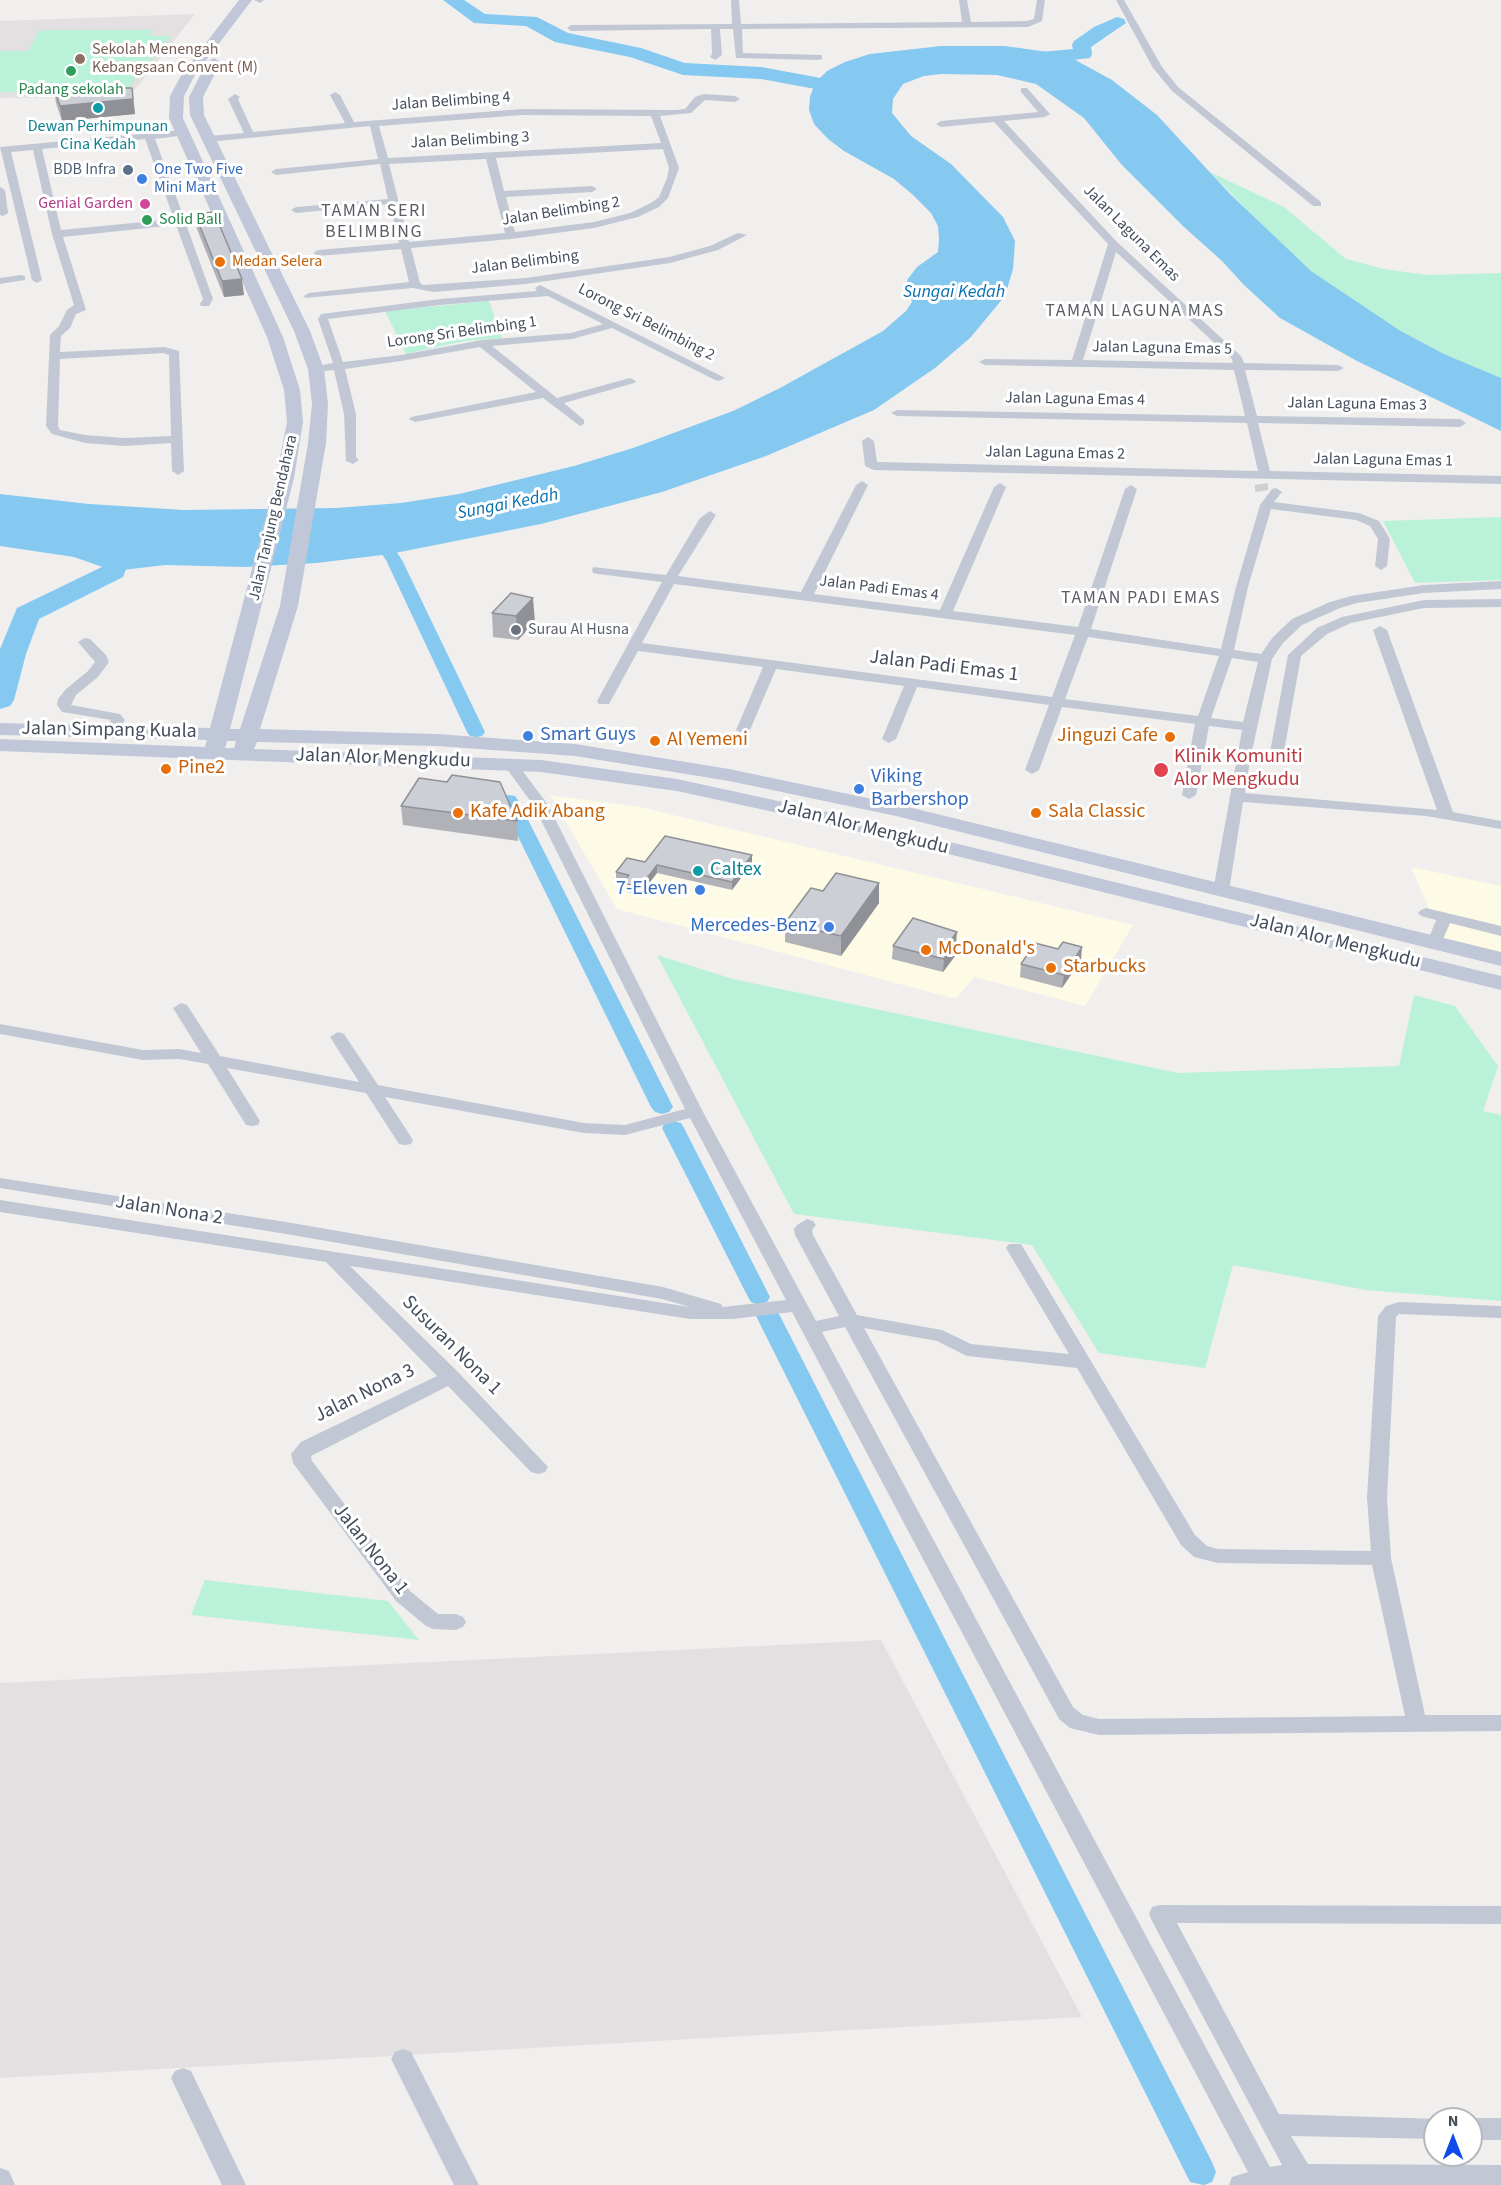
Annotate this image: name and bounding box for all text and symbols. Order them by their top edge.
place label: Sekolah Menengah Kebangsaan Convent (M) [92,40,258,78]
marker: Sekolah Menengah Kebangsaan Convent (M) [73,52,87,66]
marker: Padang sekolah [64,64,78,78]
place label: Padang sekolah [18,80,124,100]
street label: Jalan Belimbing 4 [391,88,511,116]
marker: Dewan Perhimpunan Cina Kedah [91,101,105,115]
place label: Dewan Perhimpunan Cina Kedah [28,117,168,155]
street label: Jalan Belimbing 3 [410,128,530,154]
place label: BDB Infra [53,160,116,180]
place label: One Two Five Mini Mart [154,160,243,198]
marker: BDB Infra [121,163,135,177]
marker: One Two Five Mini Mart [135,172,149,186]
street label: Jalan Laguna Emas [1079,182,1183,286]
street label: Jalan Belimbing 2 [501,193,621,231]
place label: Genial Garden [38,194,133,214]
marker: Genial Garden [138,197,152,211]
district label: TAMAN SERI BELIMBING [321,201,427,244]
place label: Solid Ball [159,210,222,230]
marker: Solid Ball [140,213,154,227]
street label: Jalan Belimbing [470,247,580,279]
place label: Medan Selera [232,252,322,272]
marker: Medan Selera [213,255,227,269]
street label: Lorong Sri Belimbing 2 [574,280,718,366]
water label: Sungai Kedah [903,282,1005,304]
district label: TAMAN LAGUNA MAS [1045,301,1225,323]
street label: Lorong Sri Belimbing 1 [386,313,538,353]
street label: Jalan Laguna Emas 5 [1092,338,1232,360]
street label: Jalan Laguna Emas 4 [1005,389,1145,411]
street label: Jalan Laguna Emas 3 [1287,394,1427,416]
street label: Jalan Tanjung Bendahara [246,433,302,603]
street label: Jalan Laguna Emas 2 [985,443,1125,465]
street label: Jalan Laguna Emas 1 [1313,450,1453,472]
water label: Sungai Kedah [456,485,560,525]
street label: Jalan Padi Emas 4 [818,572,940,606]
district label: TAMAN PADI EMAS [1061,588,1221,610]
place label: Surau Al Husna [528,620,629,640]
marker: Surau Al Husna [509,623,523,637]
street label: Jalan Padi Emas 1 [868,646,1020,688]
street label: Jalan Simpang Kuala [21,717,197,745]
place label: Smart Guys [540,724,636,748]
place label: Jinguzi Cafe [1057,725,1158,749]
marker: Smart Guys [521,729,535,743]
place label: Al Yemeni [667,729,748,753]
marker: Jinguzi Cafe [1163,730,1177,744]
marker: Al Yemeni [648,734,662,748]
street label: Jalan Alor Mengkudu [295,744,471,774]
place label: Klinik Komuniti Alor Mengkudu [1174,746,1303,793]
place label: Pine2 [178,757,225,781]
marker: Klinik Komuniti Alor Mengkudu [1152,761,1170,779]
marker: Pine2 [159,762,173,776]
place label: Viking Barbershop [871,766,969,813]
marker: Viking Barbershop [852,782,866,796]
street label: Jalan Alor Mengkudu [775,795,951,861]
place label: Kafe Adik Abang [470,801,605,825]
place label: Sala Classic [1048,801,1145,825]
marker: Kafe Adik Abang [451,806,465,820]
marker: Sala Classic [1029,806,1043,820]
place label: Caltex [710,859,762,883]
marker: Caltex [691,864,705,878]
place label: 7-Eleven [616,878,688,902]
marker: 7-Eleven [693,883,707,897]
street label: Jalan Alor Mengkudu [1247,909,1423,975]
place label: Mercedes-Benz [690,915,817,939]
marker: Mercedes-Benz [822,920,836,934]
place label: McDonald's [938,938,1035,962]
marker: McDonald's [919,943,933,957]
place label: Starbucks [1063,956,1146,980]
marker: Starbucks [1044,961,1058,975]
street label: Jalan Nona 2 [114,1191,224,1231]
street label: Susuran Nona 1 [396,1291,506,1401]
street label: Jalan Nona 3 [311,1359,419,1429]
street label: Jalan Nona 1 [327,1500,413,1600]
north arrow [1423,2107,1483,2167]
text: N [1448,2110,1458,2132]

